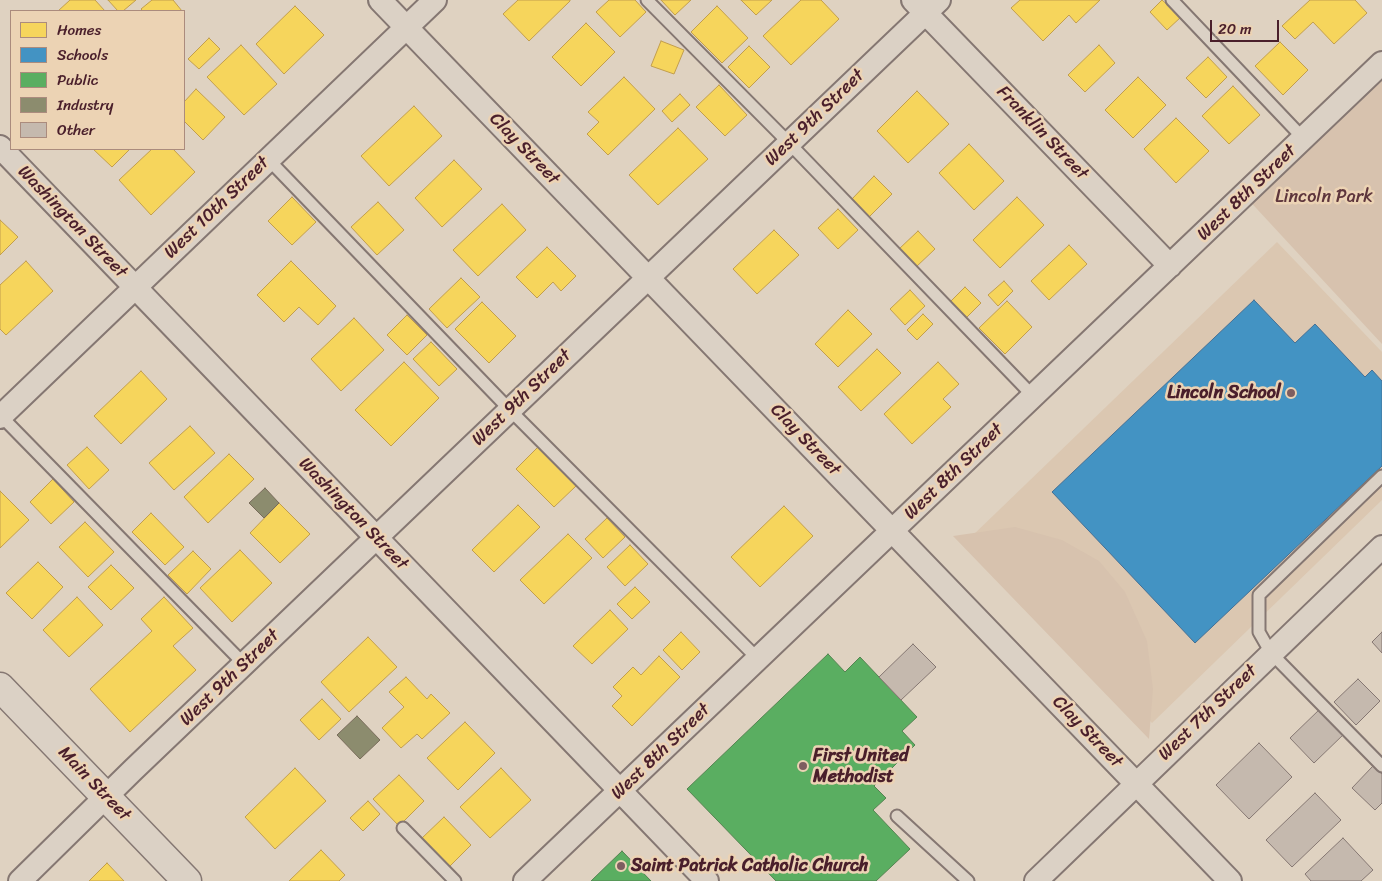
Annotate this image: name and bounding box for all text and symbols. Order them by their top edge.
legend [10,10,185,150]
scale bar [1212,10,1281,42]
text: 20 m [1218,16,1252,42]
text: Homes [57,17,101,43]
text: Schools [57,42,108,68]
street label: West 9th Street [761,65,869,171]
text: Public [57,67,98,93]
street label: Franklin Street [992,82,1092,184]
text: Industry [57,92,114,118]
street label: Clay Street [484,109,564,189]
text: Other [57,117,95,143]
street label: West 8th Street [1193,140,1301,246]
street label: West 10th Street [160,153,274,263]
street label: Washington Street [13,161,131,283]
park label: Lincoln Park [1275,186,1373,208]
street label: West 9th Street [468,345,576,451]
place label: Lincoln School [1167,382,1281,404]
marker: Lincoln School [1285,387,1297,399]
street label: Clay Street [765,400,845,480]
street label: West 8th Street [900,419,1008,525]
street label: Washington Street [294,453,412,575]
street label: West 9th Street [176,625,284,731]
street label: West 7th Street [1154,661,1262,765]
street label: Clay Street [1047,692,1127,772]
street label: West 8th Street [607,699,715,805]
street label: Main Street [53,742,135,826]
place label: First United Methodist [813,745,909,788]
marker: First United Methodist [797,760,809,772]
place label: Saint Patrick Catholic Church [631,855,869,877]
marker: Saint Patrick Catholic Church [615,860,627,872]

